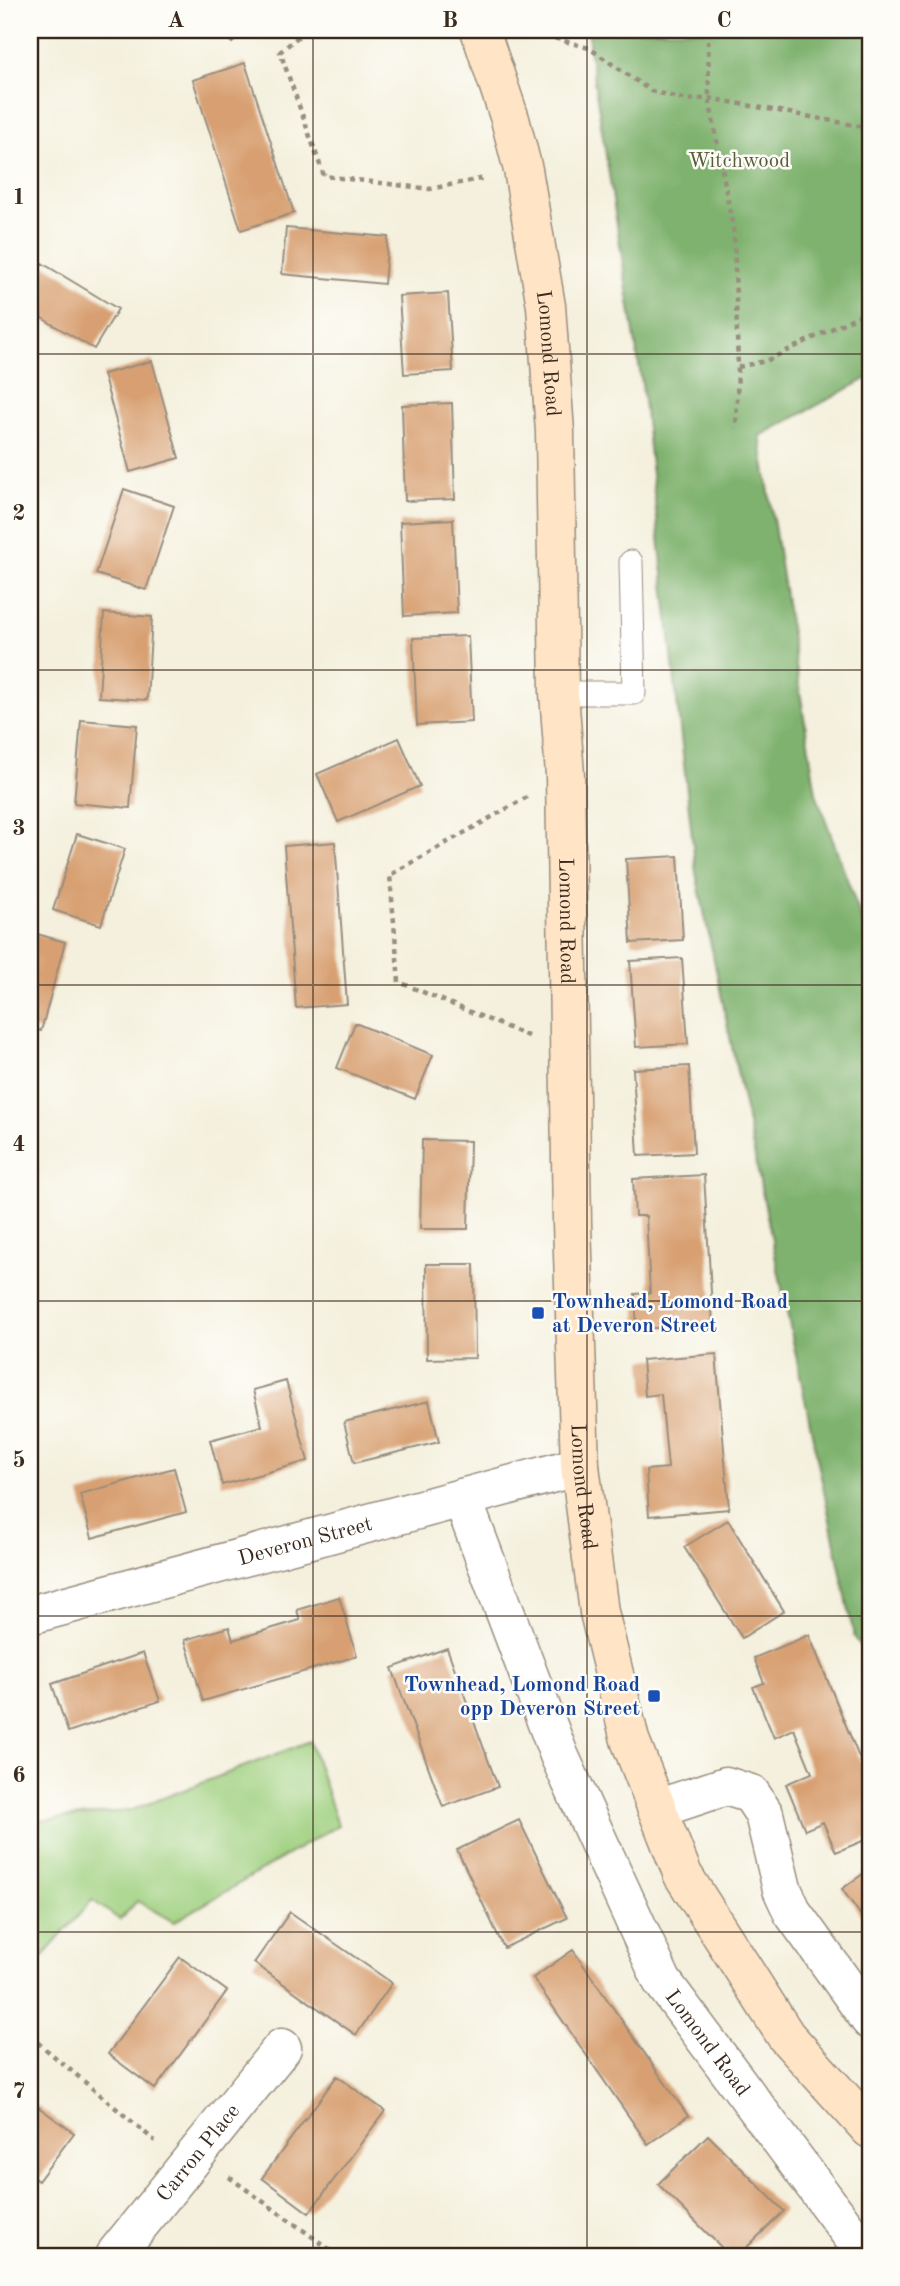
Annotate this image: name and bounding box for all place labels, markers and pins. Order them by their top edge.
place label: Townhead, Lomond Road at Deveron Street [552,1292,788,1337]
marker: Townhead, Lomond Road at Deveron Street [530,1305,546,1321]
place label: Townhead, Lomond Road opp Deveron Street [404,1675,640,1720]
marker: Townhead, Lomond Road opp Deveron Street [646,1688,662,1704]

